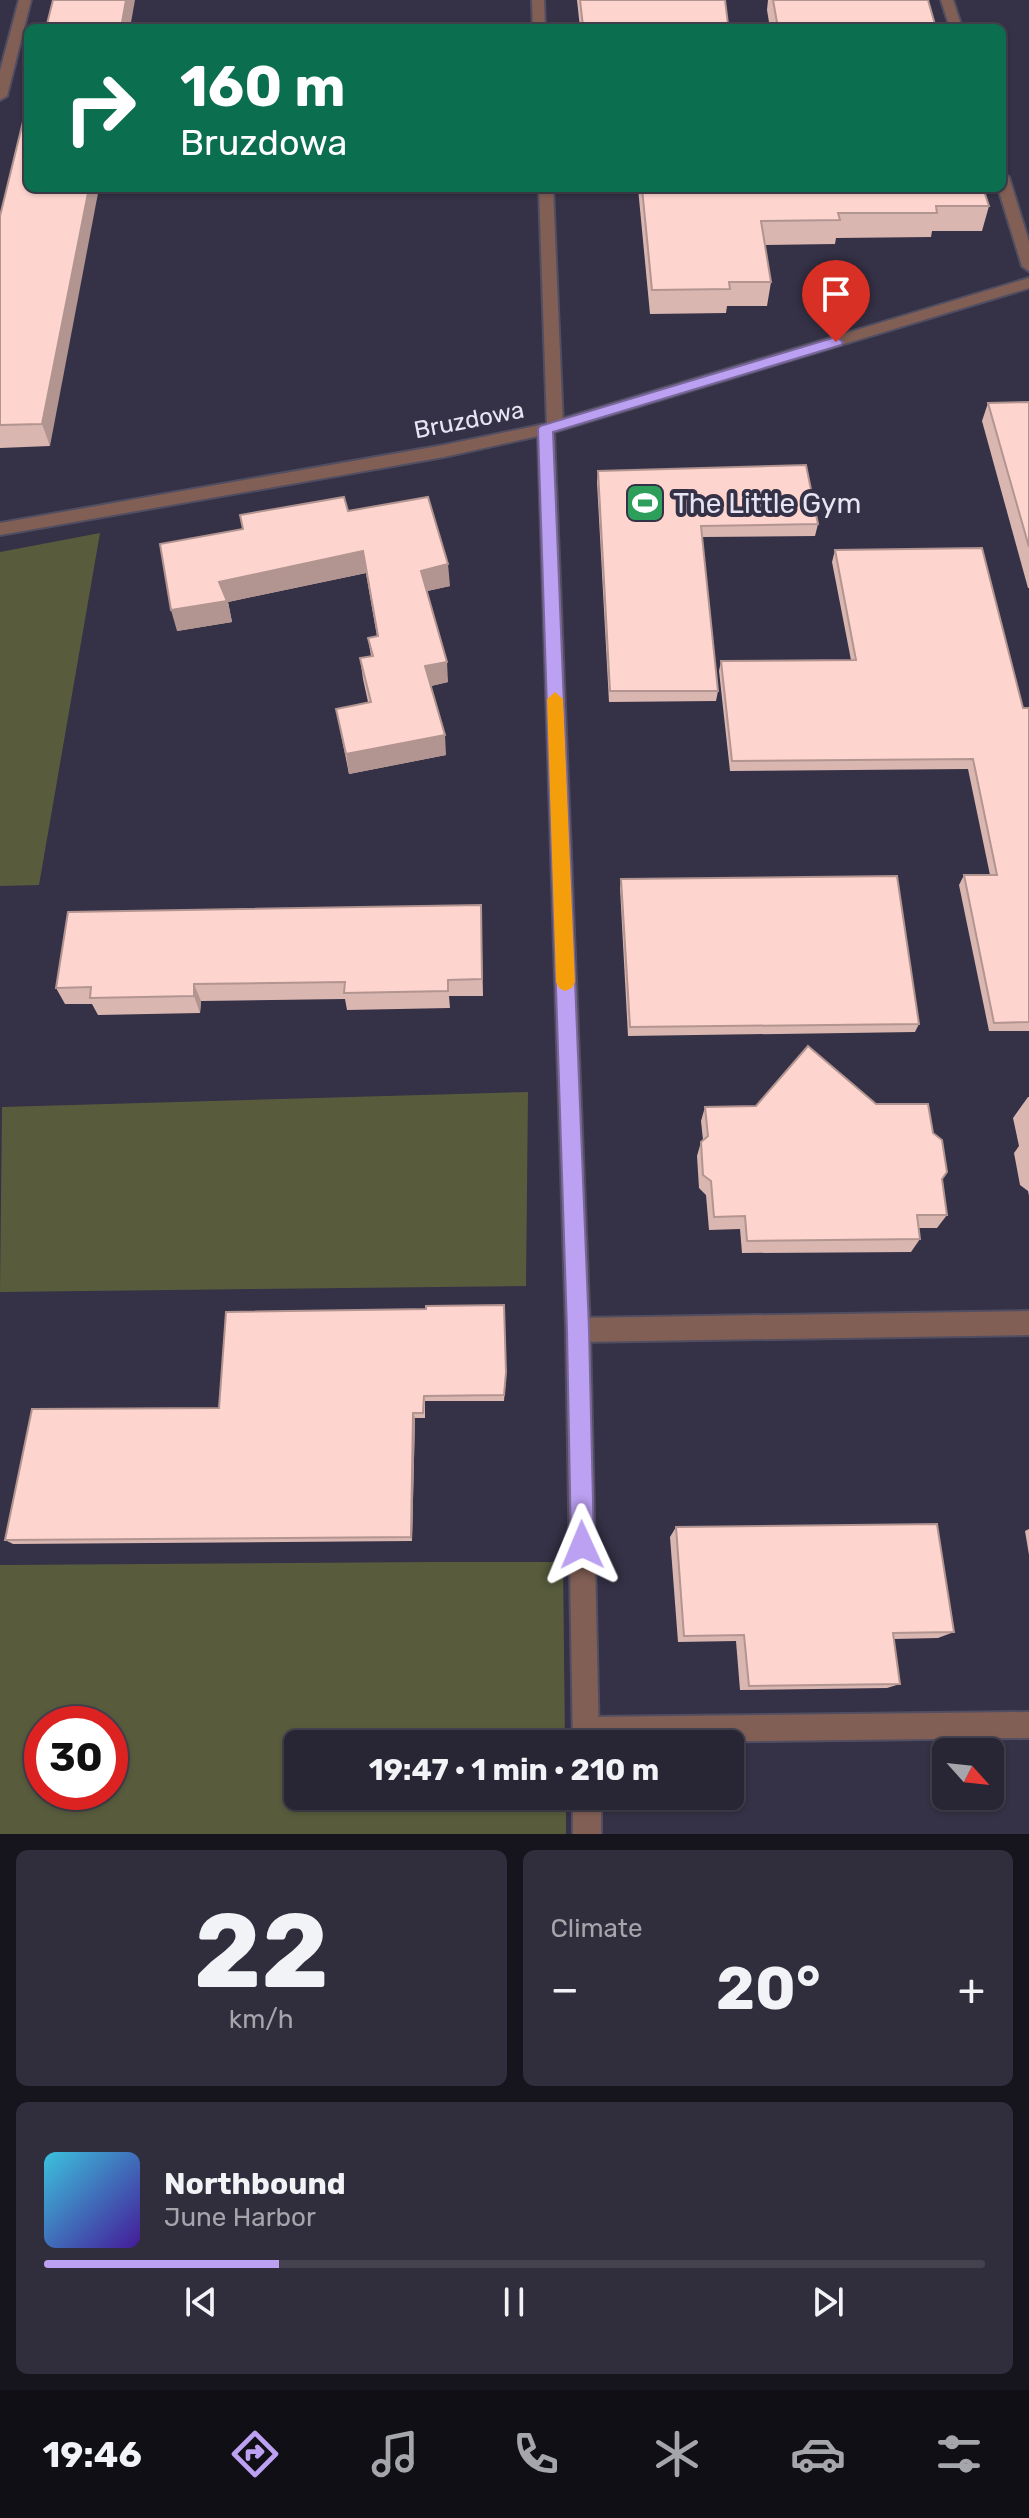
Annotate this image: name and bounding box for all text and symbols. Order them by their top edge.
text: 160 m [180,54,346,120]
icon: right [48,56,152,160]
text: Bruzdowa [180,121,347,164]
pin [802,260,870,342]
icon: arrive [814,272,858,316]
street label: Bruzdowa [412,396,526,444]
sports icon: The Little Gym [624,482,666,524]
place label: The Little Gym [673,487,861,520]
position arrow [540,1503,624,1587]
speed limit sign: 30 [24,1706,128,1810]
north arrow [932,1738,1004,1810]
map controls [932,1738,1004,1810]
text: 19:47 · 1 min · 210 m [369,1752,659,1788]
text: 22 [194,1890,329,2013]
text: Climate [551,1913,643,1944]
text: 20° [716,1953,821,2024]
text: − [551,1963,579,2015]
text: + [958,1963,985,2015]
text: km/h [229,2004,294,2035]
text: Northbound [164,2166,346,2202]
text: June Harbor [164,2202,316,2233]
icon: previous [179,2280,223,2324]
icon: pause [492,2280,536,2324]
icon: next [806,2280,850,2324]
icon: directions [227,2426,283,2482]
icon: music [367,2426,423,2482]
icon: phone [508,2426,564,2482]
icon: climate [649,2426,705,2482]
icon: car [790,2426,846,2482]
icon: filters [931,2426,987,2482]
text: 19:46 [42,2433,142,2476]

